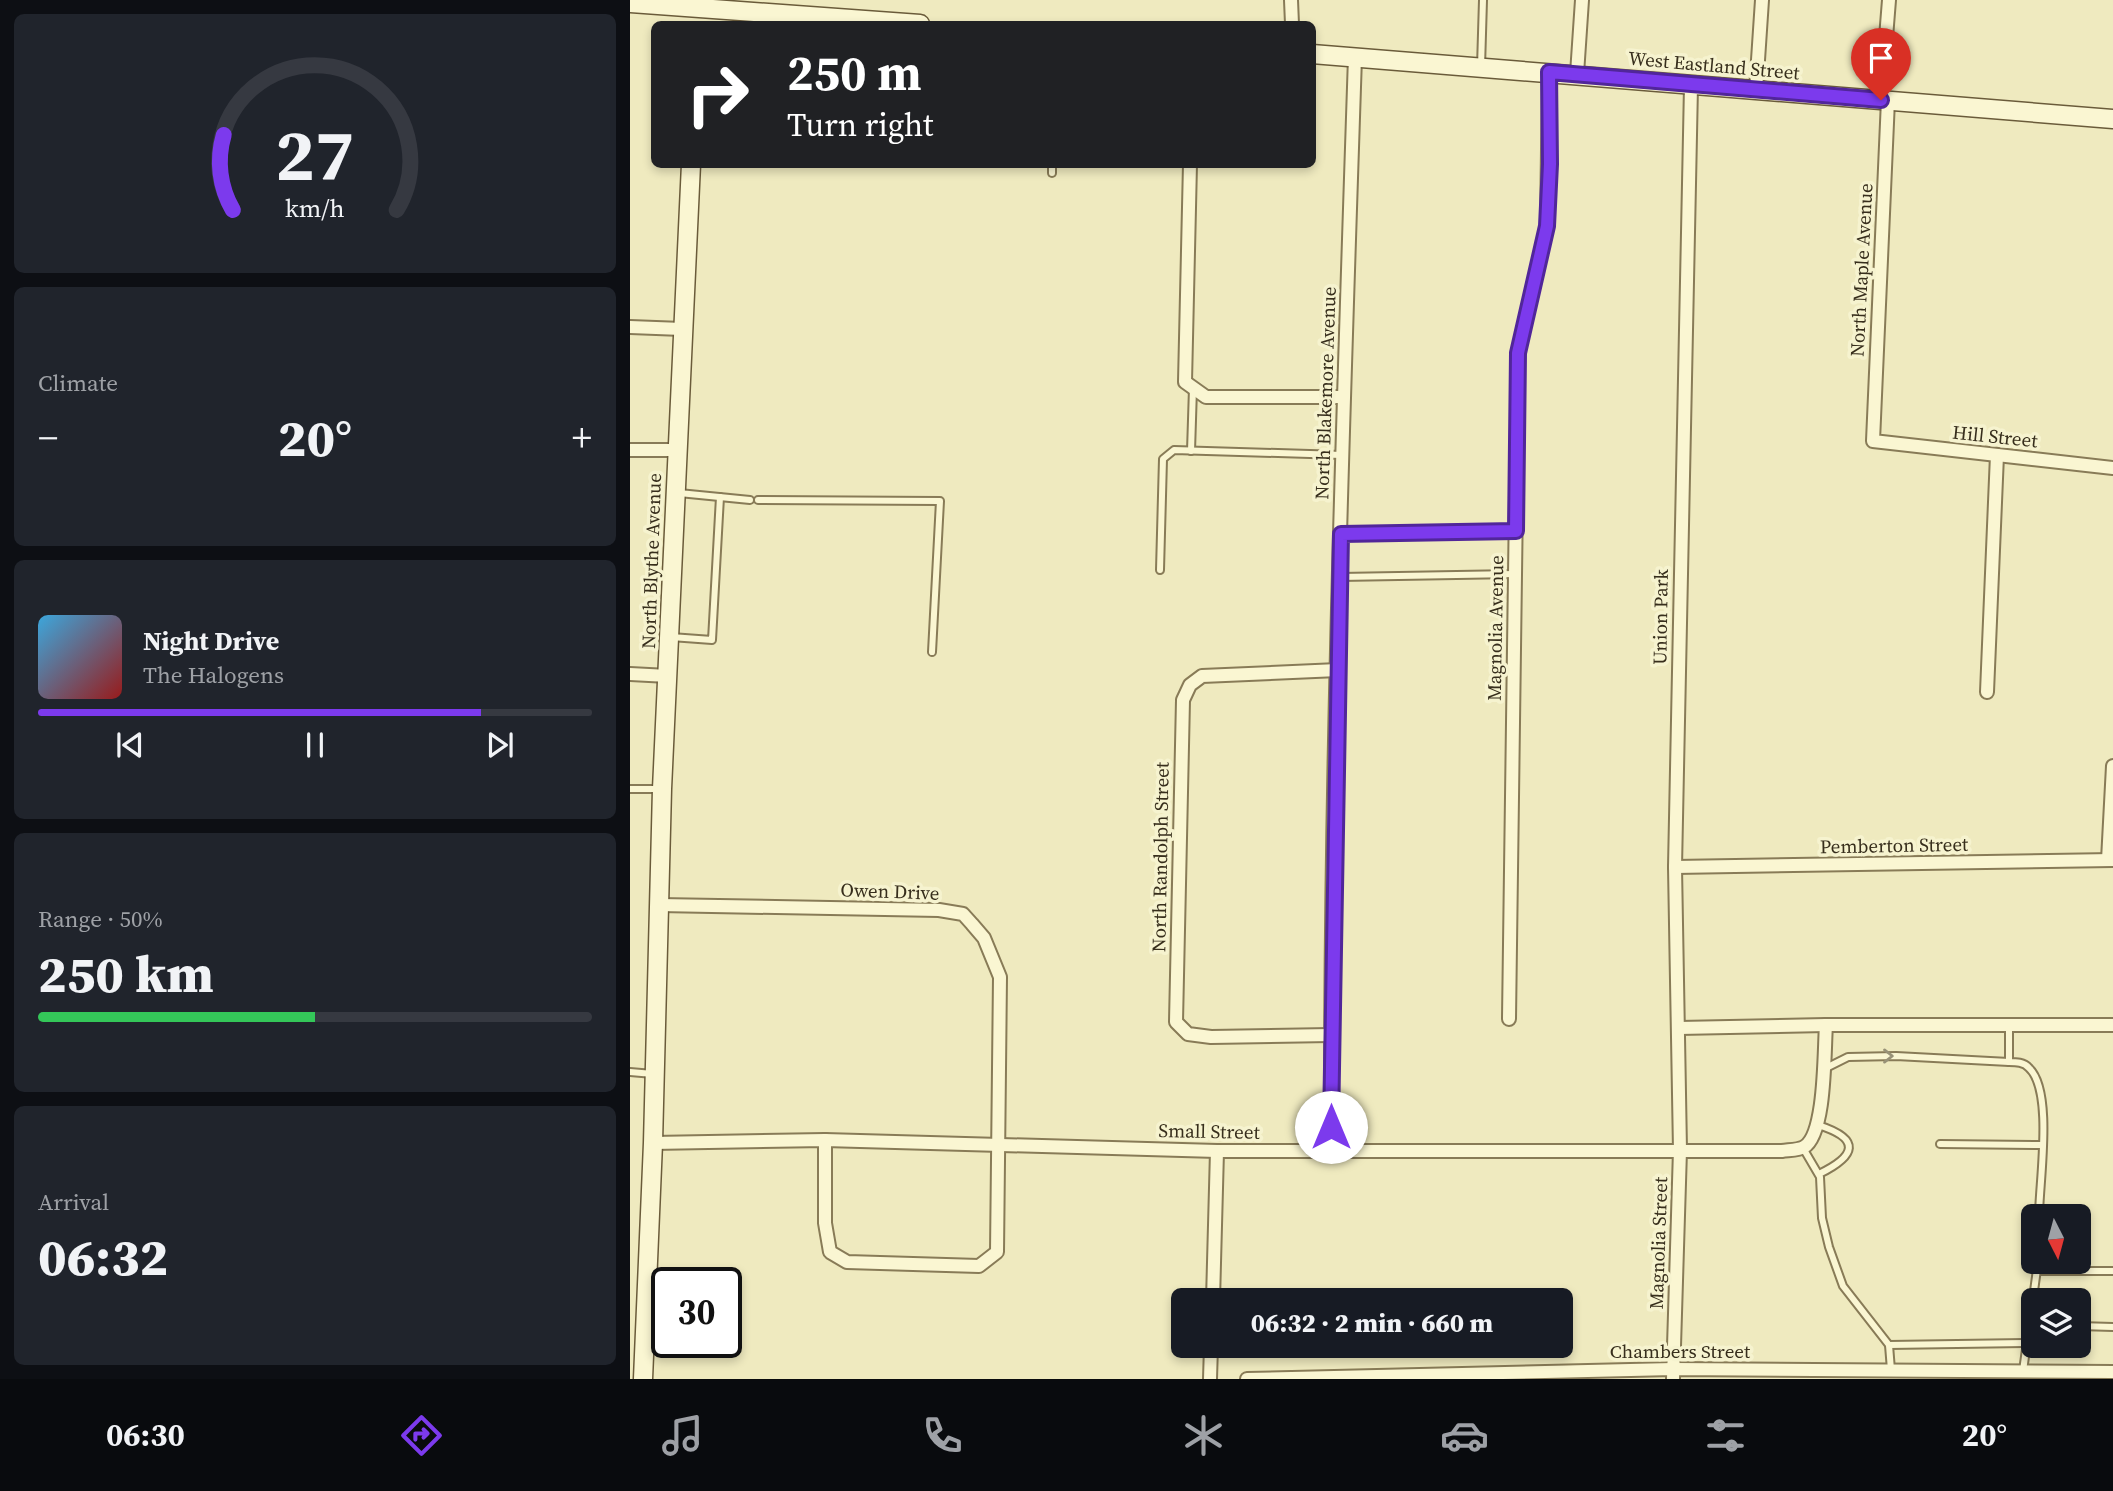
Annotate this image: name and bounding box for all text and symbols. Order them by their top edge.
pin [1851,28,1911,100]
text: 250 m [787,39,922,106]
icon: arrive [1862,39,1900,77]
street label: West Eastland Street [1627,45,1802,86]
icon: right [672,49,763,140]
text: Turn right [787,103,933,147]
text: 27 [276,105,354,204]
street label: North Maple Avenue [1843,183,1879,357]
text: km/h [285,190,345,224]
street label: North Blakemore Avenue [1308,286,1342,500]
text: Climate [38,367,118,399]
text: 20° [278,402,352,473]
text: − [38,412,58,464]
text: + [572,412,592,464]
street label: Hill Street [1951,419,2040,453]
street label: North Blythe Avenue [635,473,667,649]
street label: Magnolia Avenue [1481,555,1509,701]
street label: Union Park [1646,568,1674,665]
text: Night Drive [143,623,279,659]
text: The Halogens [143,659,284,691]
icon: previous [111,726,149,764]
icon: pause [296,726,334,764]
icon: next [481,726,519,764]
street label: North Randolph Street [1145,761,1175,952]
street label: Pemberton Street [1820,831,1969,859]
street label: Owen Drive [840,876,940,906]
text: Range · 50% [38,903,163,935]
text: 250 km [38,938,214,1009]
one-way arrow [1883,1048,1894,1064]
position arrow [1294,1090,1368,1164]
street label: Small Street [1158,1117,1261,1145]
street label: Magnolia Street [1643,1176,1673,1310]
text: Arrival [38,1186,109,1218]
north arrow [2021,1204,2091,1274]
map controls [2021,1204,2091,1358]
text: 06:32 [38,1221,168,1292]
speed limit sign: 30 [651,1267,742,1358]
button: layers [2021,1288,2091,1358]
text: 06:32 · 2 min · 660 m [1251,1305,1493,1341]
street label: Chambers Street [1610,1338,1751,1364]
icon: directions [397,1411,446,1460]
icon: music [658,1411,707,1460]
icon: phone [918,1411,967,1460]
icon: climate [1179,1411,1228,1460]
icon: car [1440,1411,1489,1460]
icon: filters [1701,1411,1750,1460]
text: 06:30 [106,1413,185,1457]
text: 20° [1962,1413,2007,1457]

